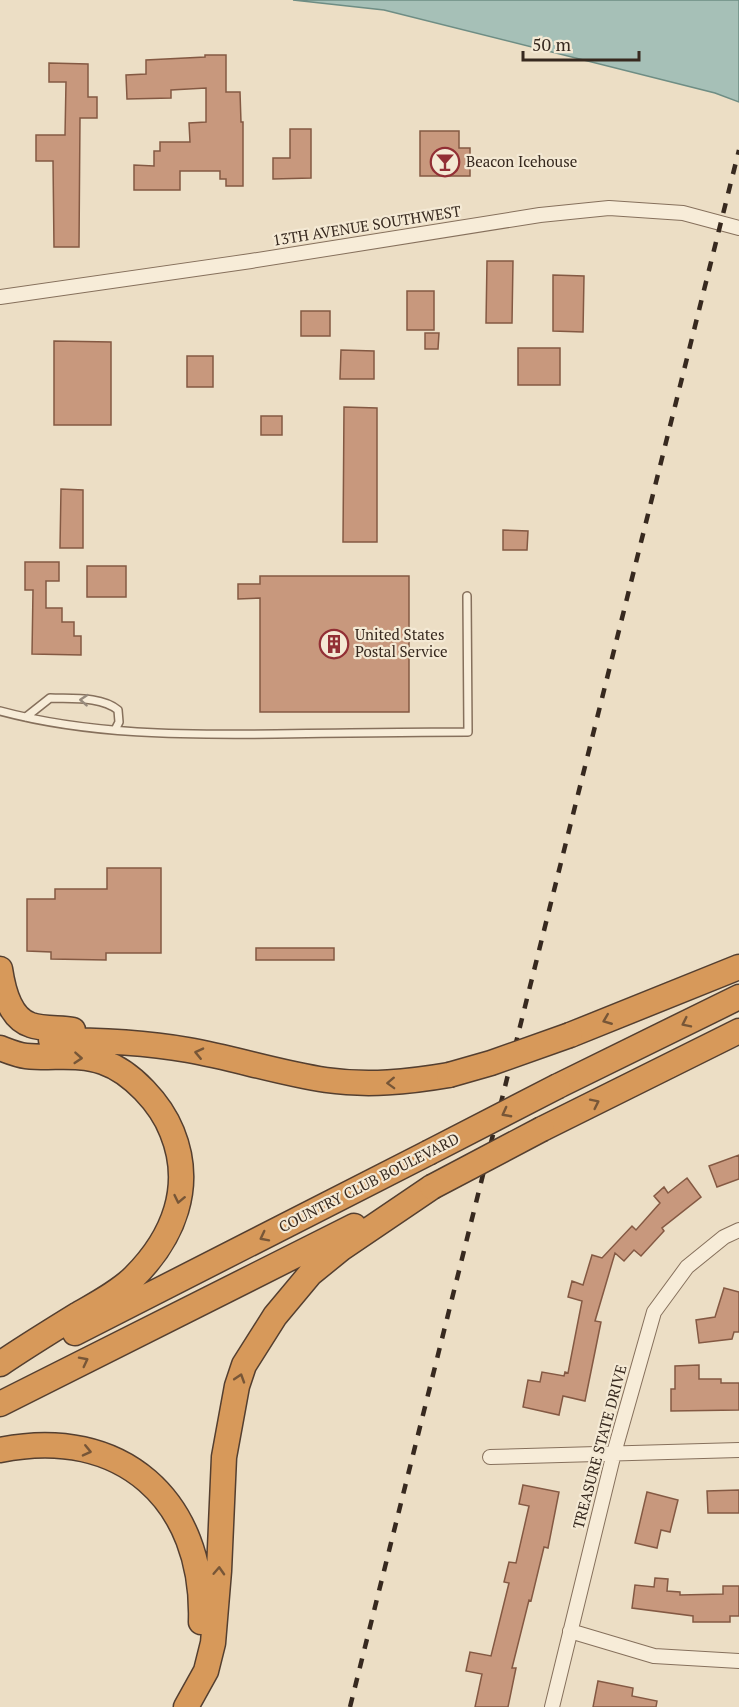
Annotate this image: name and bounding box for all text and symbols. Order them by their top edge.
scale bar [523,24,638,62]
text: 50 m [532,32,572,56]
bar icon: Beacon Icehouse [429,146,461,178]
place label: Beacon Icehouse [466,151,577,171]
street label: 13TH AVENUE SOUTHWEST [271,200,462,250]
place label: United States Postal Service [355,624,448,661]
building icon: United States Postal Service [318,628,350,660]
one-way arrow [79,694,88,707]
one-way arrow [602,1013,613,1025]
one-way arrow [682,1016,693,1028]
one-way arrow [194,1047,204,1060]
one-way arrow [74,1051,83,1064]
one-way arrow [387,1076,396,1089]
one-way arrow [588,1098,599,1110]
one-way arrow [502,1106,512,1117]
street label: COUNTRY CLUB BOULEVARD [275,1128,462,1236]
one-way arrow [173,1193,186,1203]
one-way arrow [260,1230,270,1241]
one-way arrow [77,1357,88,1368]
street label: TREASURE STATE DRIVE [567,1362,631,1531]
one-way arrow [232,1373,245,1384]
one-way arrow [82,1443,92,1456]
one-way arrow [212,1566,225,1575]

